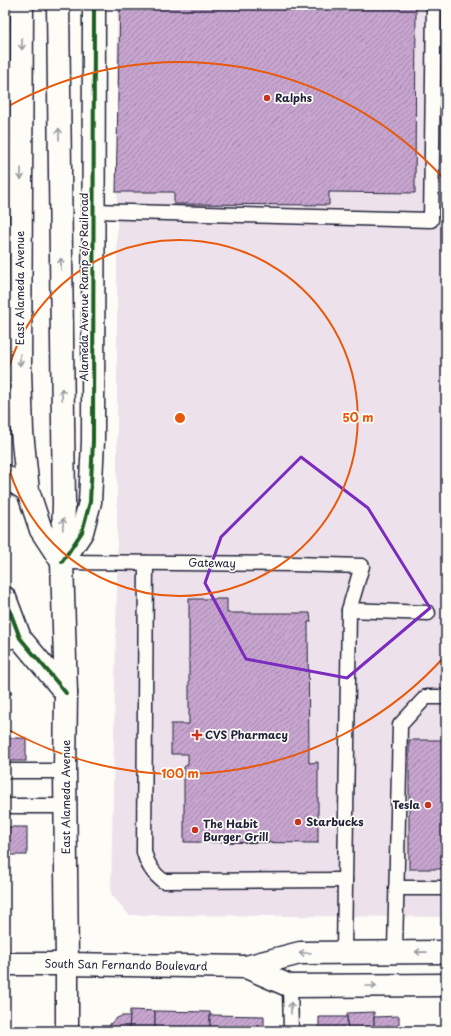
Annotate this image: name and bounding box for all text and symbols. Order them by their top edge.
one-way arrow [18,37,26,50]
place label: Ralphs [275,89,312,106]
marker: Ralphs [262,93,272,103]
one-way arrow [55,128,63,141]
one-way arrow [17,167,25,180]
street label: Alameda Avenue Ramp e/o Railroad [75,193,92,381]
street label: East Alameda Avenue [11,231,28,345]
one-way arrow [57,258,65,271]
one-way arrow [16,353,24,366]
one-way arrow [59,388,66,401]
text: 50 m [342,408,374,426]
centre of rings [173,411,187,425]
one-way arrow [59,517,67,530]
street label: Gateway [188,554,236,571]
place label: CVS Pharmacy [205,726,288,743]
marker: CVS Pharmacy [192,730,202,740]
street label: East Alameda Avenue [57,740,74,854]
text: 100 m [161,764,199,782]
place label: Tesla [393,796,421,813]
marker: Tesla [423,800,433,810]
place label: Starbucks [306,813,364,830]
place label: The Habit Burger Grill [203,815,268,845]
marker: Starbucks [293,817,303,827]
marker: The Habit Burger Grill [190,825,200,835]
one-way arrow [415,948,428,956]
one-way arrow [299,949,312,957]
street label: South San Fernando Boulevard [44,955,208,974]
one-way arrow [364,982,377,990]
one-way arrow [287,1002,295,1015]

